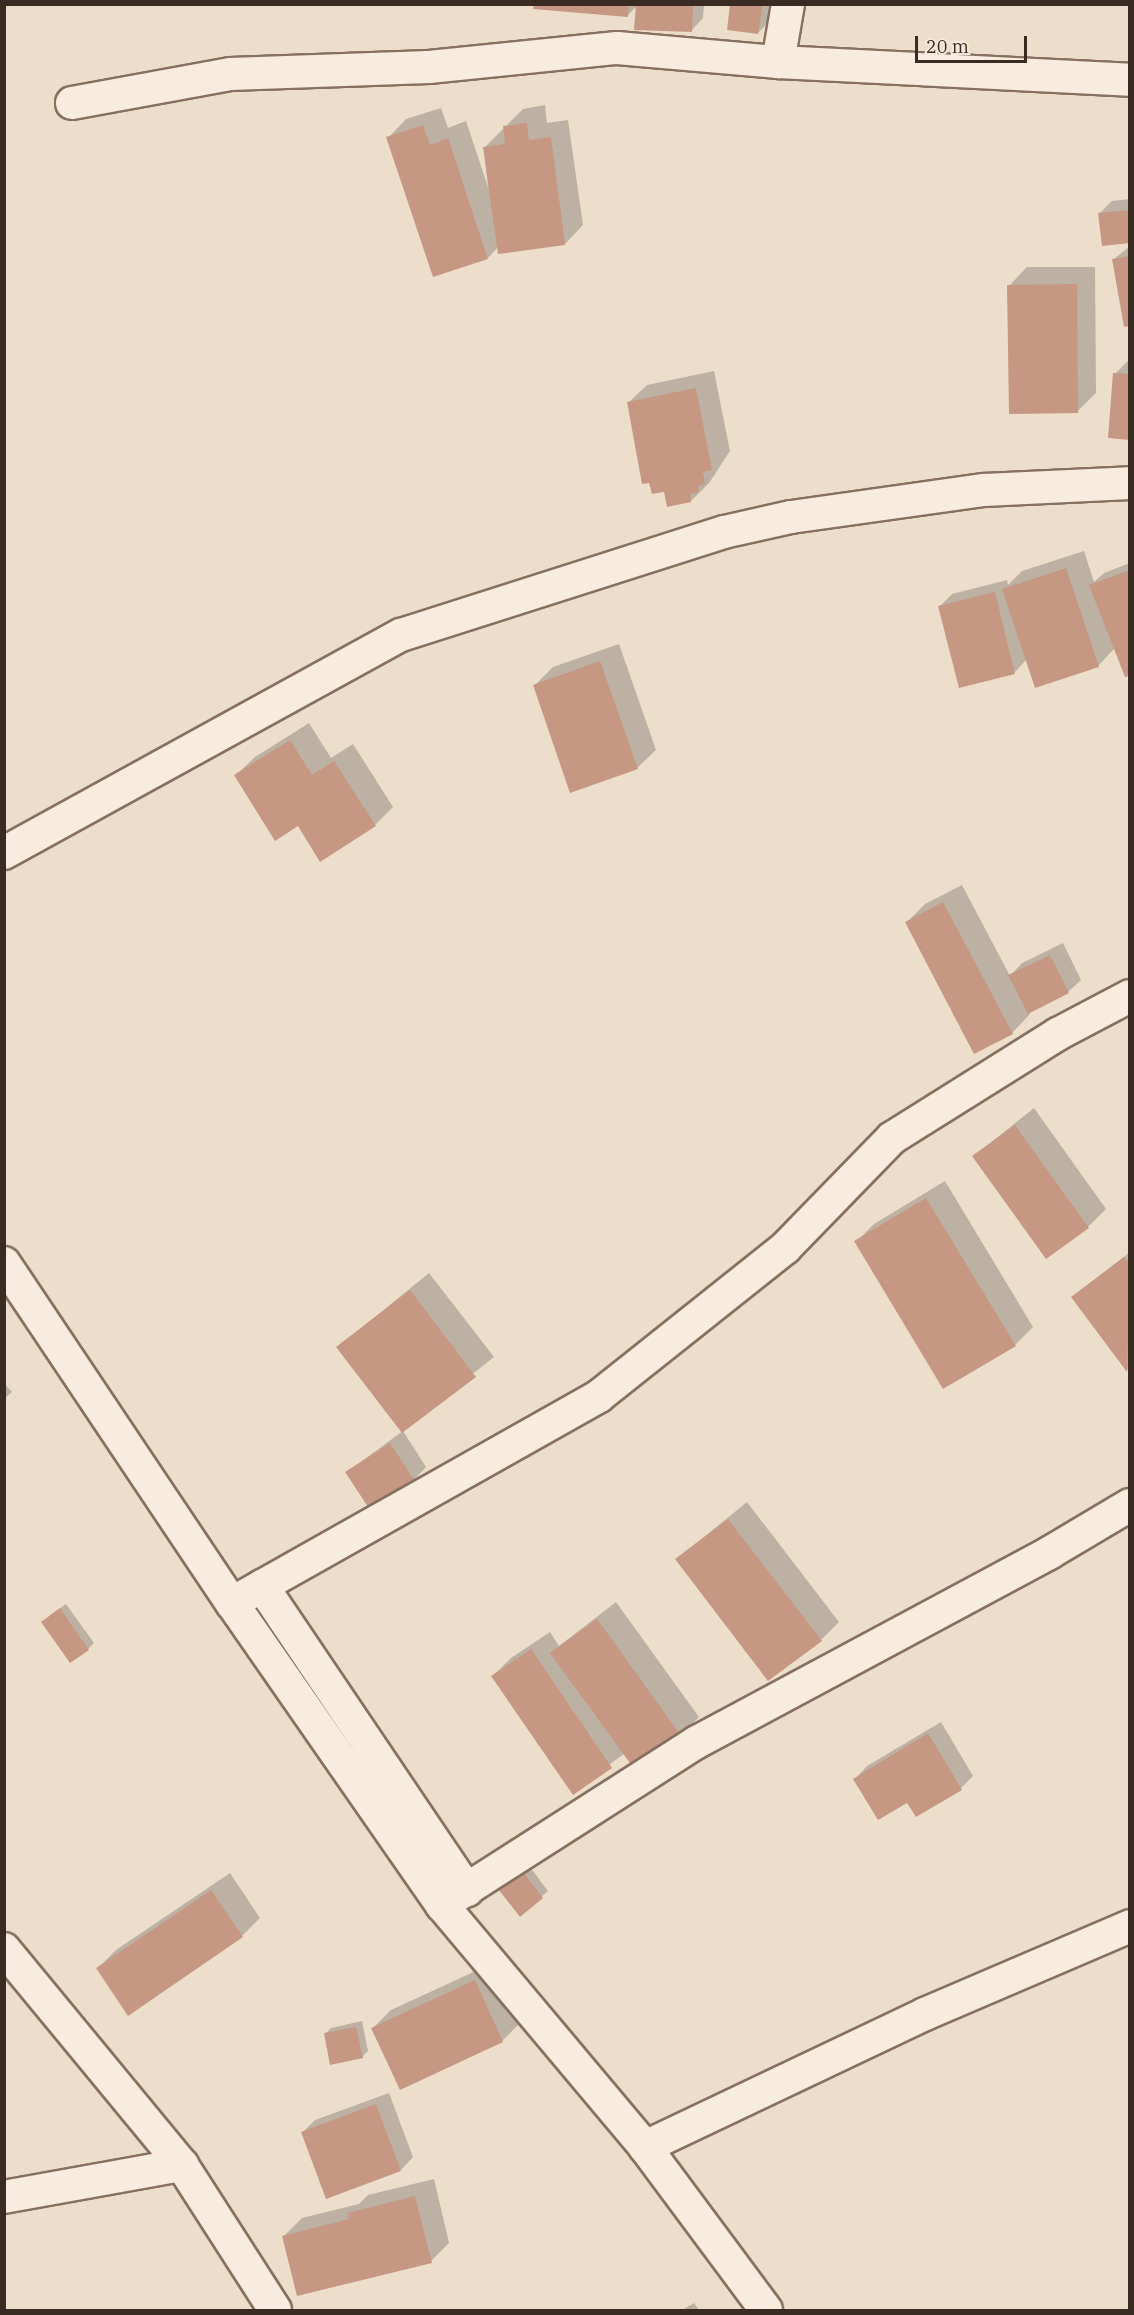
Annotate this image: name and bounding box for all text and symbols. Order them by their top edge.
scale bar [918,24,1030,62]
text: 20 m [926,35,969,58]

